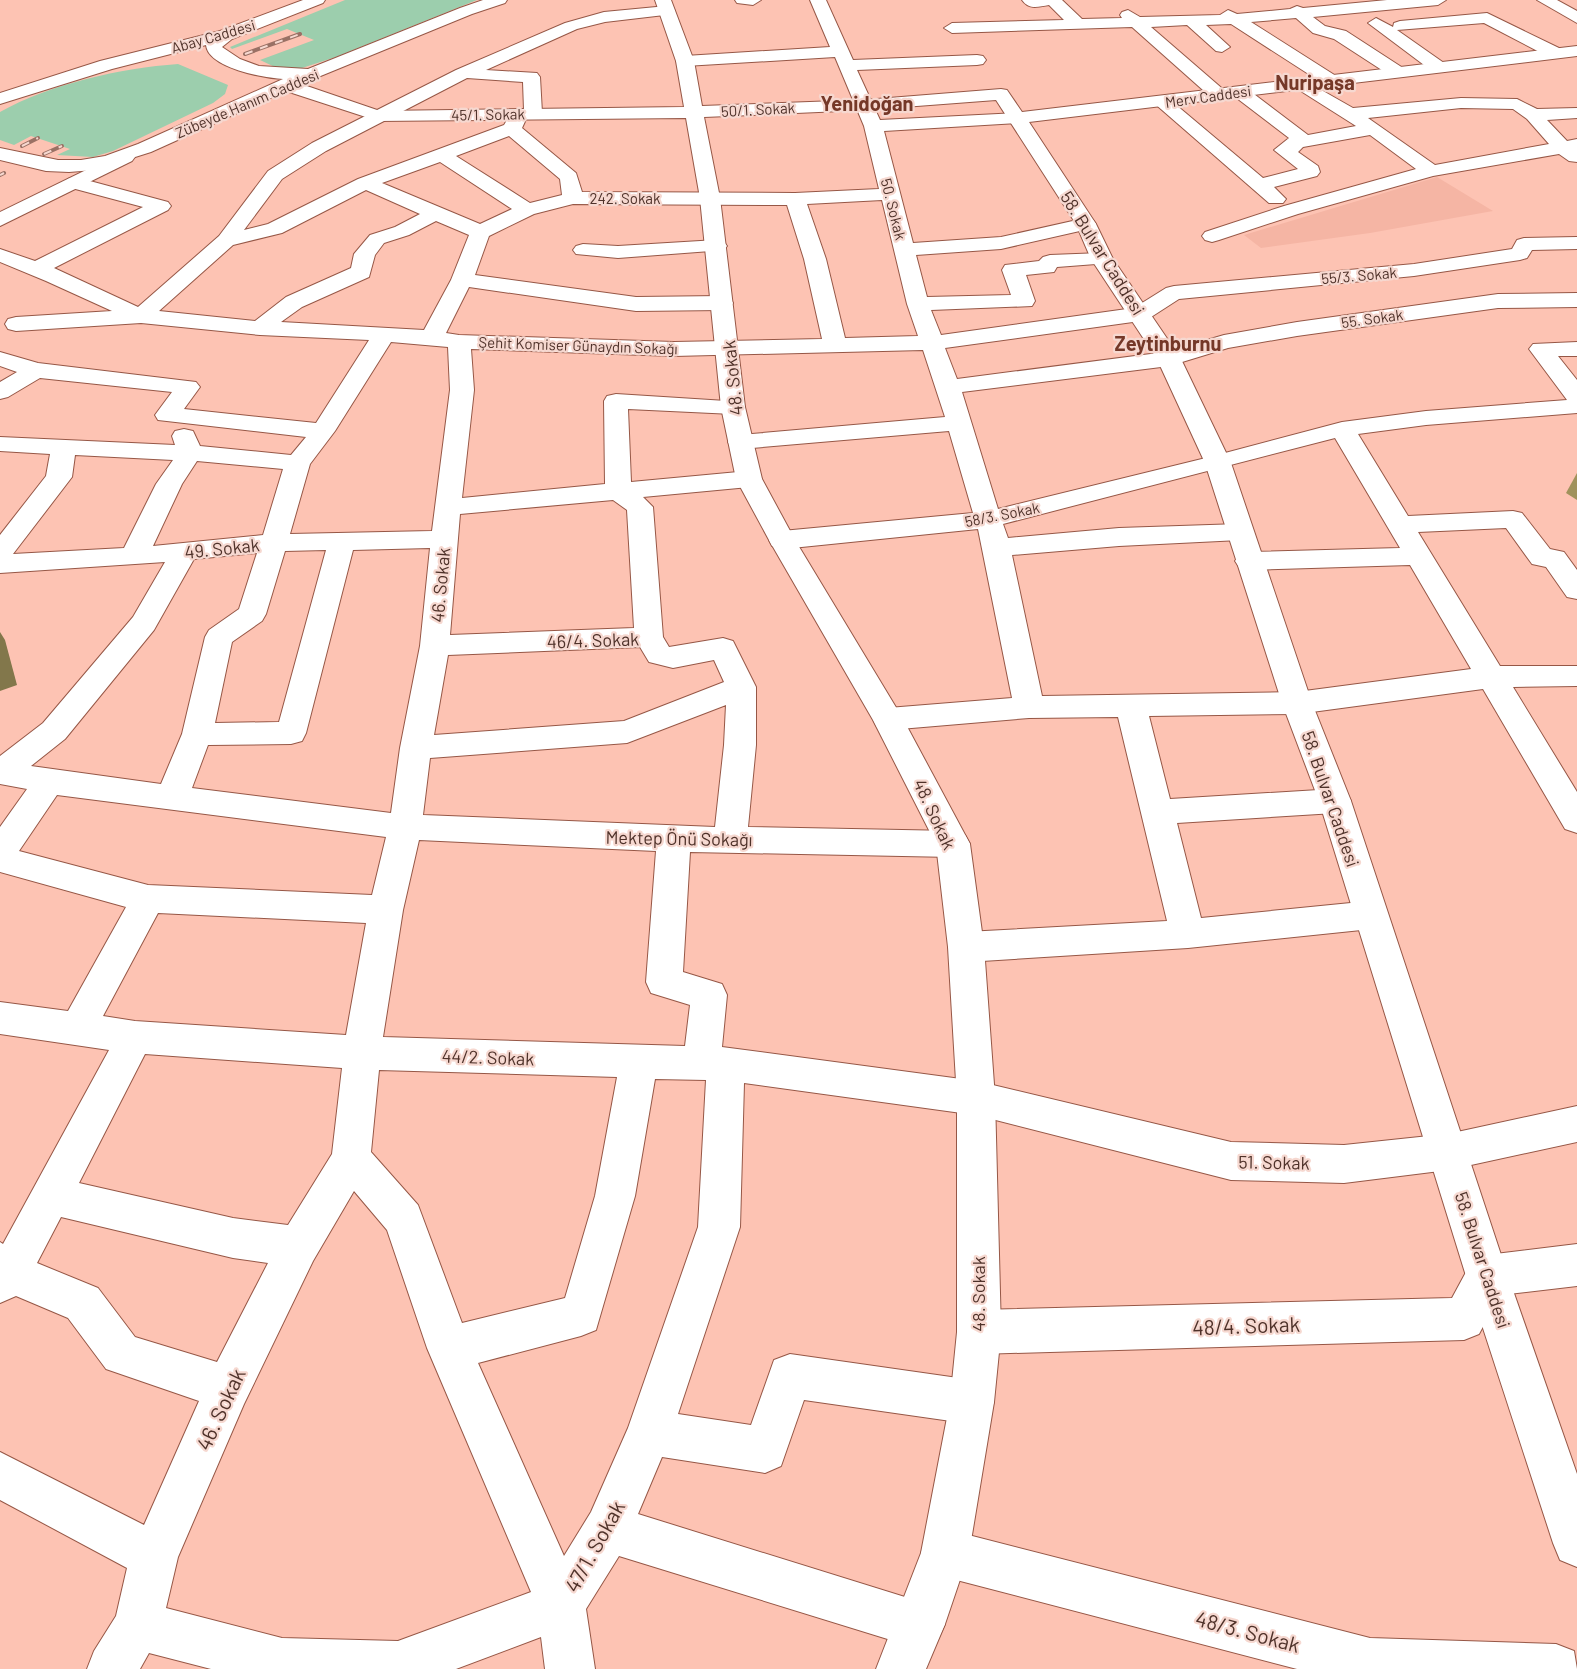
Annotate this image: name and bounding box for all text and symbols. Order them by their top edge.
street label: Abay Caddesi [169,15,257,57]
street label: Zübeyde Hanım Caddesi [173,65,321,141]
district label: Nuripaşa [1275,70,1355,94]
street label: Merv Caddesi [1164,81,1252,111]
district label: Yenidoğan [821,91,913,115]
street label: 50/1. Sokak [721,98,796,120]
street label: 45/1. Sokak [451,104,526,124]
street label: 50. Sokak [878,176,910,242]
street label: 58. Bulvar Caddesi [1056,187,1150,319]
street label: 242. Sokak [589,189,661,207]
street label: 55/3. Sokak [1320,263,1398,287]
street label: 55. Sokak [1340,305,1404,331]
district label: Zeytinburnu [1115,331,1221,355]
street label: Şehit Komiser Günaydın Sokağı [478,333,678,357]
street label: 48. Sokak [717,339,747,417]
street label: 58/3. Sokak [963,498,1041,530]
street label: 49. Sokak [183,533,261,563]
street label: 46. Sokak [426,547,454,623]
street label: 46/4. Sokak [546,627,640,653]
street label: 58. Bulvar Caddesi [1297,728,1365,870]
street label: 48. Sokak [909,775,961,853]
street label: Mektep Önü Sokağı [605,826,753,850]
street label: 44/2. Sokak [441,1044,535,1070]
street label: 51. Sokak [1238,1150,1310,1174]
street label: 58. Bulvar Caddesi [1451,1189,1515,1331]
street label: 48. Sokak [967,1256,989,1332]
street label: 48/4. Sokak [1192,1311,1300,1339]
street label: 46. Sokak [190,1364,250,1454]
street label: 47/1. Sokak [559,1496,629,1596]
street label: 48/3. Sokak [1193,1605,1303,1657]

